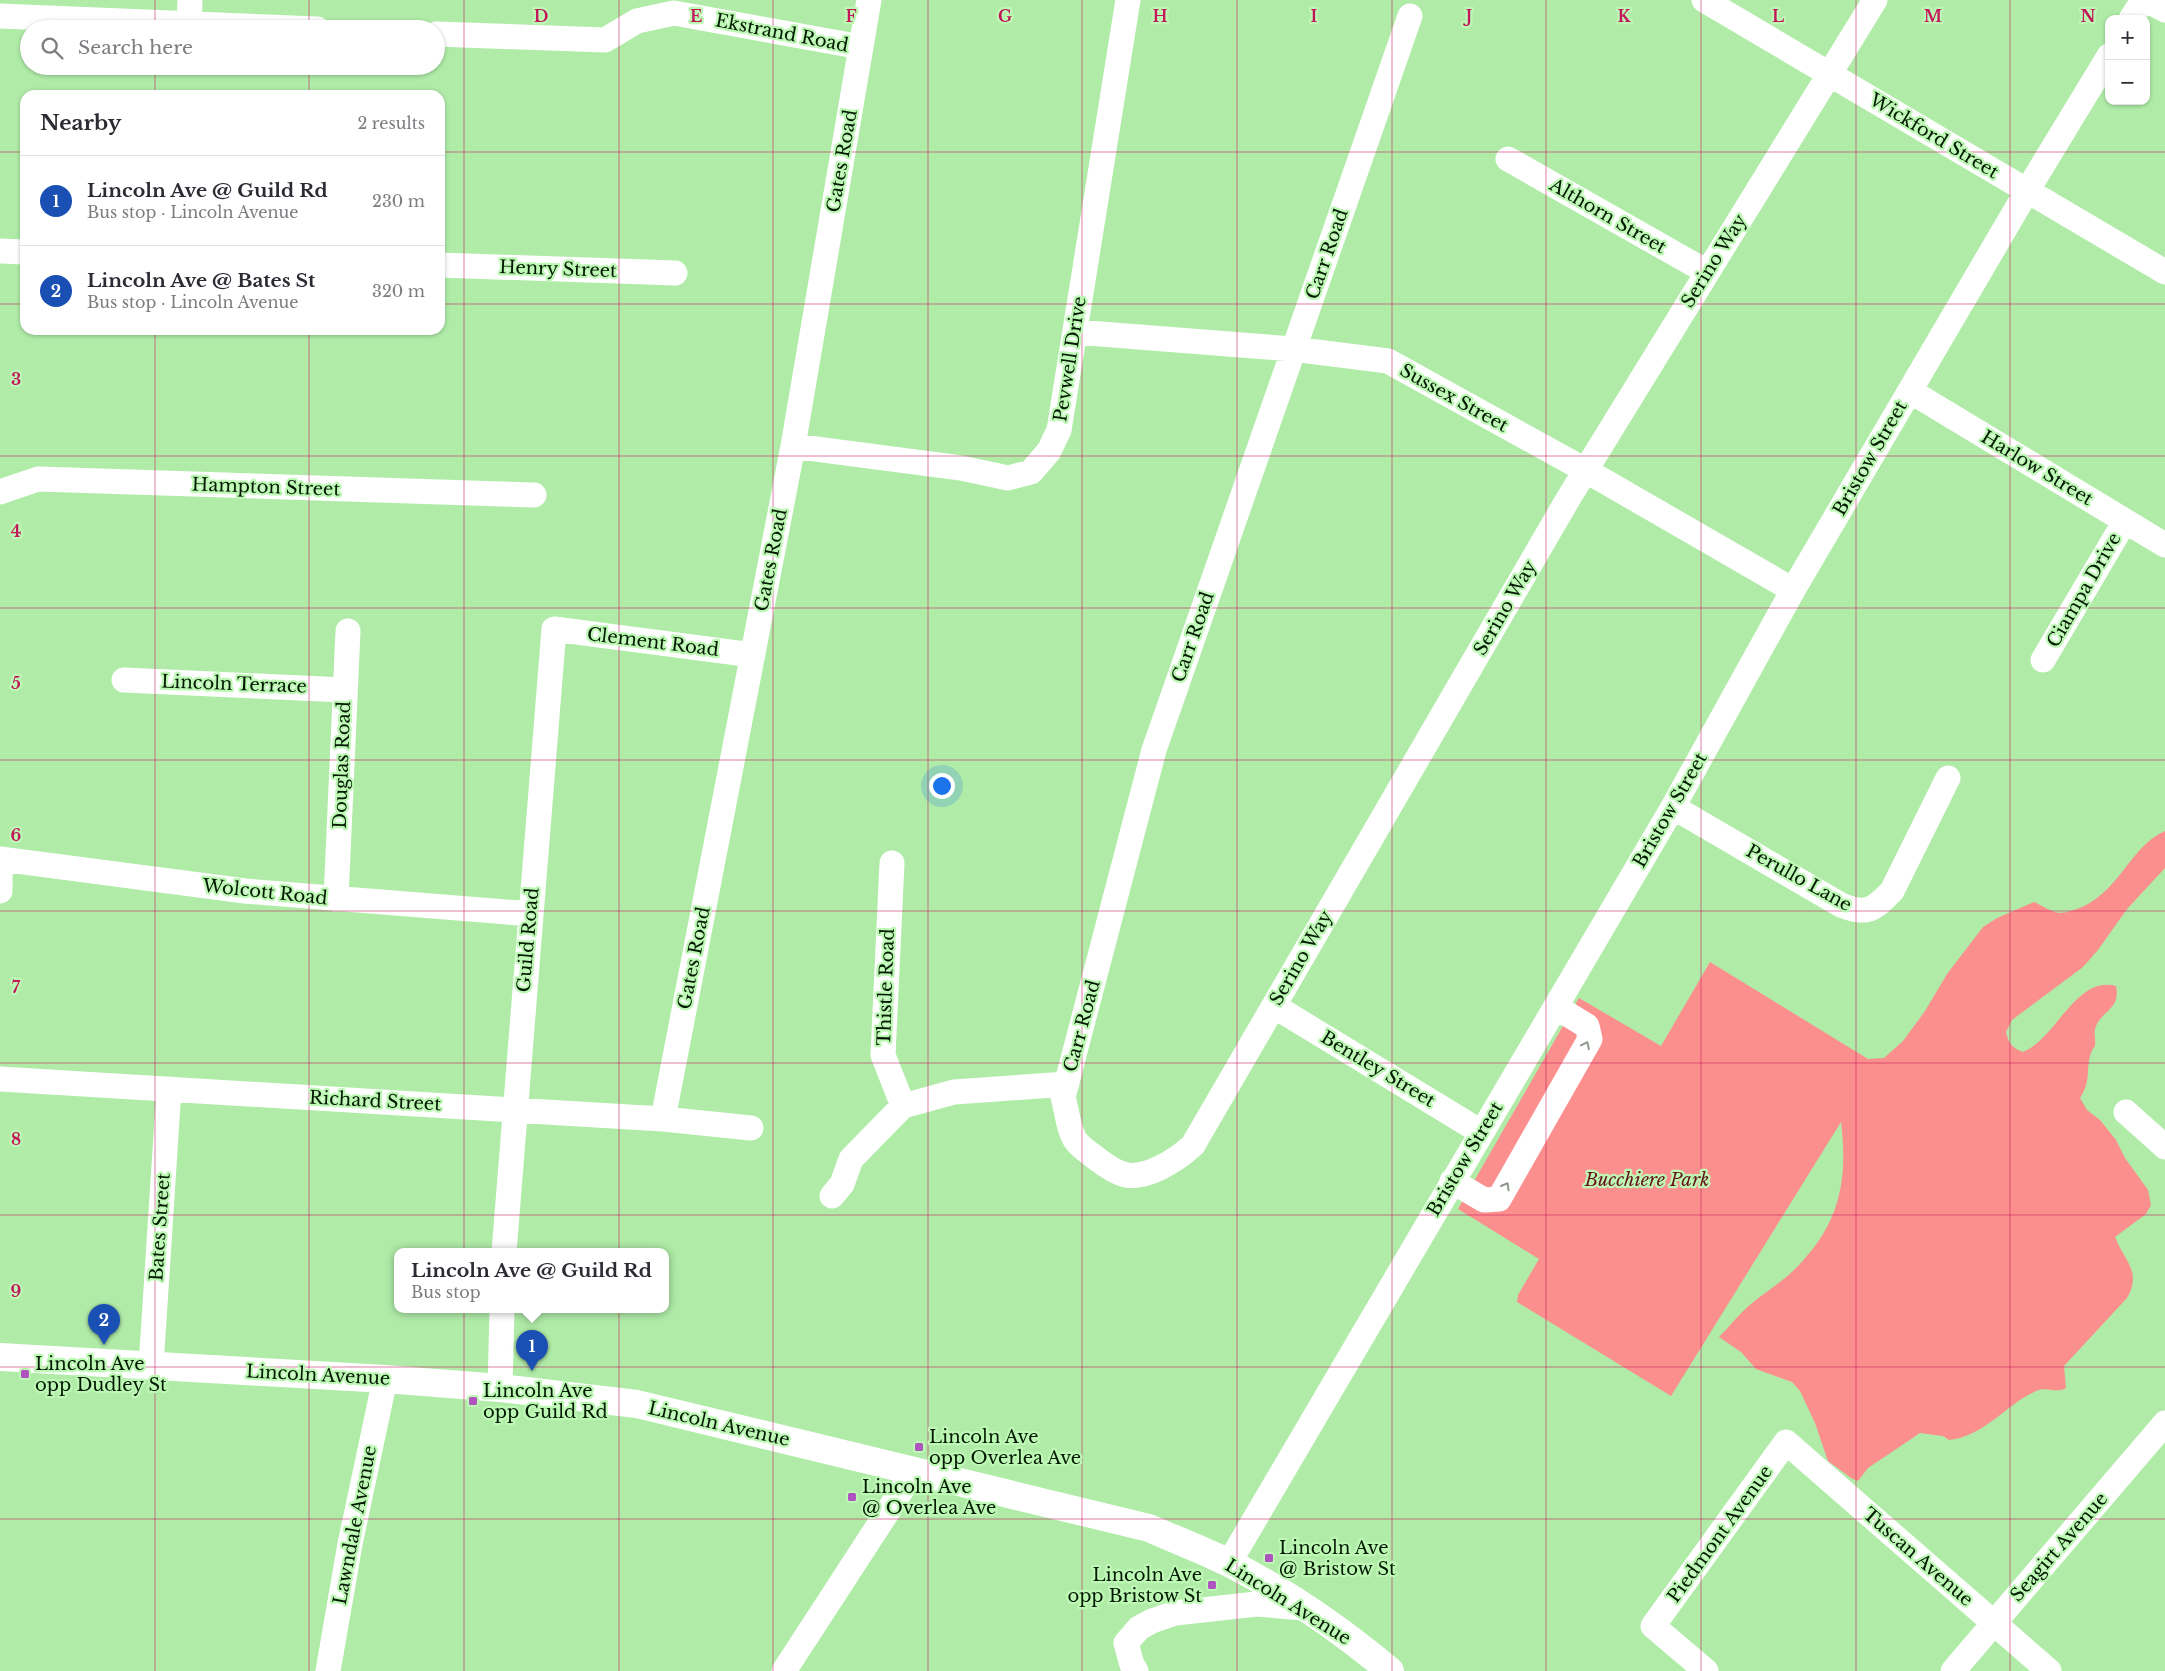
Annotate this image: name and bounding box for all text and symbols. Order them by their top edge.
text: D [534,6,548,26]
text: E [690,6,702,26]
text: F [845,6,857,26]
text: G [998,6,1012,26]
text: H [1152,6,1168,26]
text: I [1311,6,1318,26]
text: J [1463,6,1472,26]
text: K [1617,6,1631,26]
text: L [1772,6,1784,26]
text: M [1924,6,1942,26]
text: N [2080,6,2096,26]
street label: Ekstrand Road [713,9,851,57]
map controls [2105,15,2150,105]
button: + [2105,15,2150,60]
search box [20,20,445,75]
icon: search [38,34,66,62]
text: Search here [78,36,193,59]
button: − [2105,60,2150,105]
street label: Wickford Street [1865,88,2003,183]
street label: Gates Road [822,108,862,214]
text: Nearby [40,110,121,136]
text: 2 results [357,113,425,133]
street label: Althorn Street [1545,173,1670,258]
text: Lincoln Ave @ Guild Rd [87,179,328,202]
text: 1 [53,191,59,211]
text: 230 m [372,191,425,211]
text: Bus stop · Lincoln Avenue [87,202,298,222]
street label: Carr Road [1301,206,1353,302]
street label: Serino Way [1677,210,1752,312]
street label: Henry Street [499,256,617,282]
text: Lincoln Ave @ Bates St [87,269,315,292]
text: 2 [51,281,61,301]
text: 320 m [372,281,425,301]
text: Bus stop · Lincoln Avenue [87,292,298,312]
street label: Pevwell Drive [1049,295,1091,423]
street label: Sussex Street [1396,359,1512,437]
text: 3 [11,369,21,389]
street label: Bristow Street [1828,396,1912,519]
street label: Harlow Street [1977,426,2097,510]
street label: Hampton Street [191,473,341,501]
street label: Gates Road [750,507,792,613]
text: 4 [11,521,21,541]
street label: Ciampa Drive [2042,529,2126,651]
street label: Serino Way [1469,556,1541,659]
street label: Carr Road [1167,589,1219,685]
street label: Clement Road [586,623,720,661]
street label: Lincoln Terrace [161,670,307,698]
text: 5 [11,673,21,693]
street label: Douglas Road [329,701,355,829]
street label: Bristow Street [1628,748,1712,871]
your location [929,773,955,799]
text: 6 [11,825,22,845]
street label: Perullo Lane [1742,840,1856,916]
street label: Wolcott Road [200,874,329,909]
street label: Guild Road [512,887,544,993]
street label: Gates Road [673,905,715,1011]
street label: Serino Way [1265,906,1337,1009]
street label: Thistle Road [873,928,899,1046]
text: 7 [12,977,21,997]
street label: Carr Road [1059,978,1105,1074]
street label: Bentley Street [1317,1026,1439,1112]
one-way arrow [1580,1041,1591,1050]
street label: Richard Street [308,1087,442,1115]
street label: Bristow Street [1422,1098,1508,1220]
text: 8 [11,1129,21,1149]
park label: Bucchiere Park [1584,1169,1709,1191]
street label: Bates Street [145,1172,175,1282]
one-way arrow [1500,1183,1510,1192]
popup [394,1248,669,1313]
text: Lincoln Ave @ Guild Rd [411,1259,652,1282]
text: 9 [11,1281,22,1301]
text: Bus stop [411,1282,481,1302]
pin: 2 [88,1304,120,1345]
pin: 1 [516,1330,548,1371]
place label: Lincoln Ave opp Dudley St [35,1353,167,1396]
street label: Lincoln Avenue [245,1360,391,1390]
marker: Lincoln Ave opp Dudley St [19,1368,31,1380]
place label: Lincoln Ave opp Guild Rd [483,1380,608,1423]
marker: Lincoln Ave opp Guild Rd [467,1395,479,1407]
street label: Lincoln Avenue [646,1397,792,1451]
place label: Lincoln Ave opp Overlea Ave [929,1426,1081,1469]
marker: Lincoln Ave opp Overlea Ave [913,1441,925,1453]
street label: Lawndale Avenue [329,1444,381,1606]
street label: Piedmont Avenue [1663,1461,1777,1607]
place label: Lincoln Ave @ Overlea Ave [862,1476,996,1519]
street label: Seagirt Avenue [2006,1488,2112,1606]
marker: Lincoln Ave @ Overlea Ave [846,1491,858,1503]
street label: Tuscan Avenue [1858,1503,1978,1611]
place label: Lincoln Ave @ Bristow St [1279,1537,1396,1580]
marker: Lincoln Ave @ Bristow St [1263,1552,1275,1564]
street label: Lincoln Avenue [1221,1554,1355,1650]
place label: Lincoln Ave opp Bristow St [1067,1564,1202,1607]
marker: Lincoln Ave opp Bristow St [1206,1579,1218,1591]

